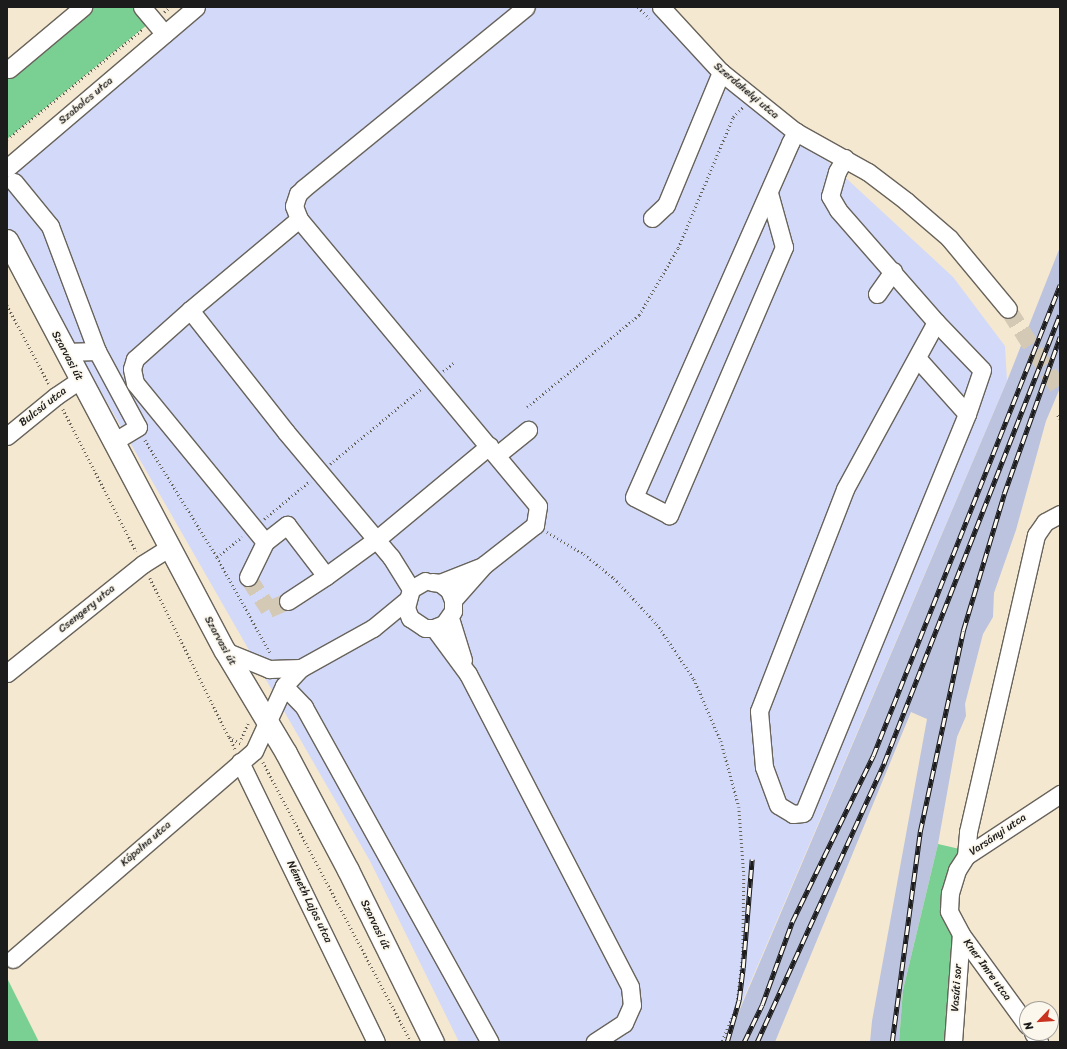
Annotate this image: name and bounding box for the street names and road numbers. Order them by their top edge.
street label: Szerdahelyi utca [711,60,781,122]
street label: Szabolcs utca [56,74,116,128]
street label: Szarvasi út [48,329,86,383]
street label: Bulcsú utca [17,384,69,430]
street label: Csengery utca [56,582,118,636]
street label: Szarvasi út [201,614,239,668]
street label: Varsányi utca [967,811,1029,859]
street label: Kápolna utca [118,818,174,870]
street label: Németh Lajos utca [283,859,335,945]
street label: Szarvasi út [357,898,393,952]
street label: Kner Imre utca [960,937,1014,1003]
street label: Vasúti sor [949,964,965,1012]

